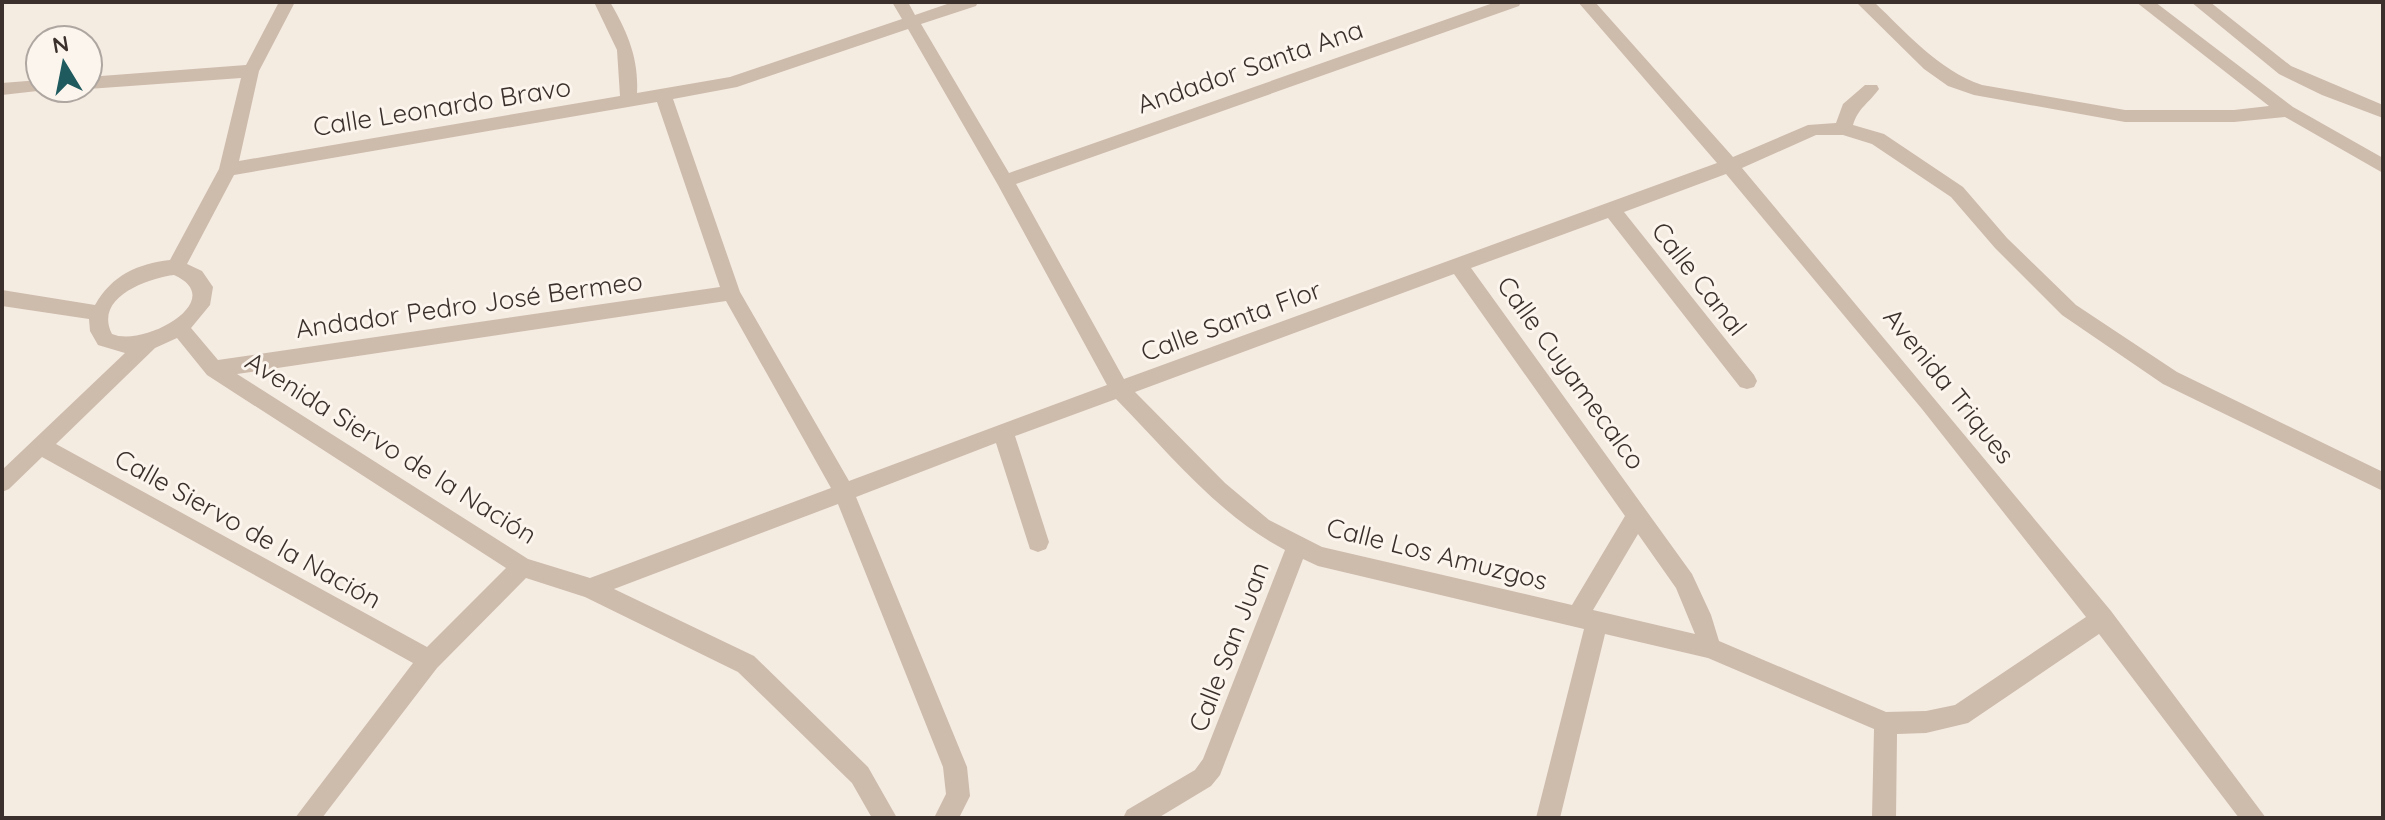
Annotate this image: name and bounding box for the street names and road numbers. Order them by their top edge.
street label: Andador Santa Ana [1133,12,1367,121]
street label: Calle Leonardo Bravo [311,70,573,143]
street label: Calle Canal [1645,215,1754,342]
street label: Andador Pedro José Bermeo [293,264,645,345]
street label: Calle Cuyamecalco [1490,270,1653,476]
street label: Calle Santa Flor [1136,273,1325,368]
street label: Avenida Triques [1877,301,2022,470]
street label: Avenida Siervo de la Nación [240,344,543,551]
street label: Calle Siervo de la Nación [109,441,387,616]
street label: Calle Los Amuzgos [1323,510,1551,597]
street label: Calle San Juan [1181,557,1276,736]

